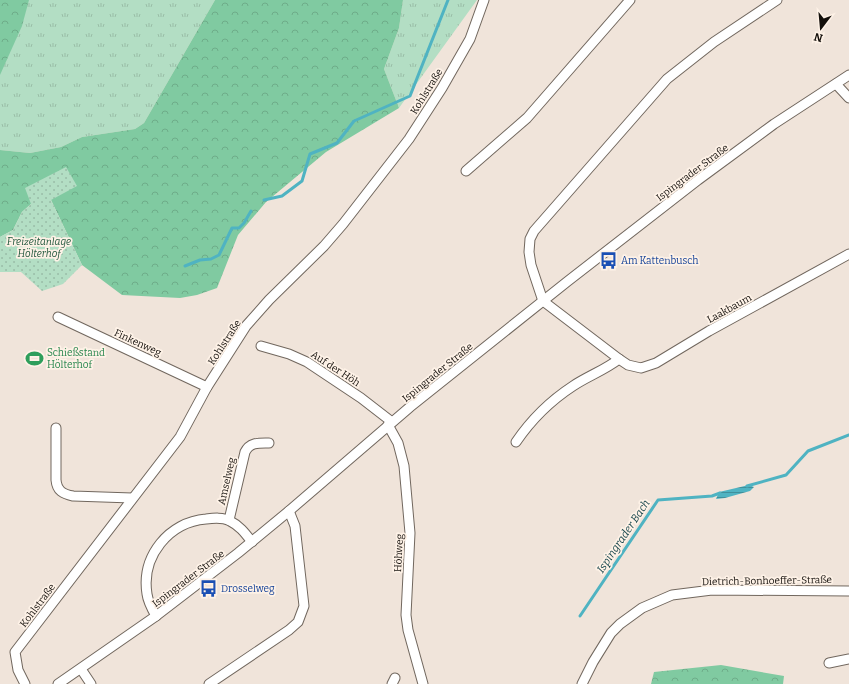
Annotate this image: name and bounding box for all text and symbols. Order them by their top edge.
north arrow [801,8,841,48]
text: N [812,30,824,45]
street label: Kohlstraße [408,67,446,116]
street label: Ispingrader Straße [654,142,731,204]
park label: Freizeitanlage Hölterhof [7,236,71,260]
bus stop icon: Am Kattenbusch [598,250,618,270]
place label: Am Kattenbusch [621,255,699,267]
street label: Laakbaum [705,292,754,326]
street label: Kohlstraße [206,318,244,367]
street label: Finkenweg [112,327,163,359]
street label: Ispingrader Straße [400,341,475,405]
place label: Schießstand Hölterhof [47,347,105,371]
sports icon: Schießstand Hölterhof [24,348,44,368]
street label: Auf der Höh [309,349,363,390]
street label: Amselweg [216,456,238,506]
water label: Ispingrader Bach [594,497,653,575]
street label: Höhweg [392,533,406,573]
street label: Ispingrader Straße [150,548,227,610]
street label: Dietrich-Bonhoeffer-Straße [702,574,832,588]
bus stop icon: Drosselweg [198,578,218,598]
street label: Kohlstraße [18,581,58,630]
place label: Drosselweg [221,583,275,595]

